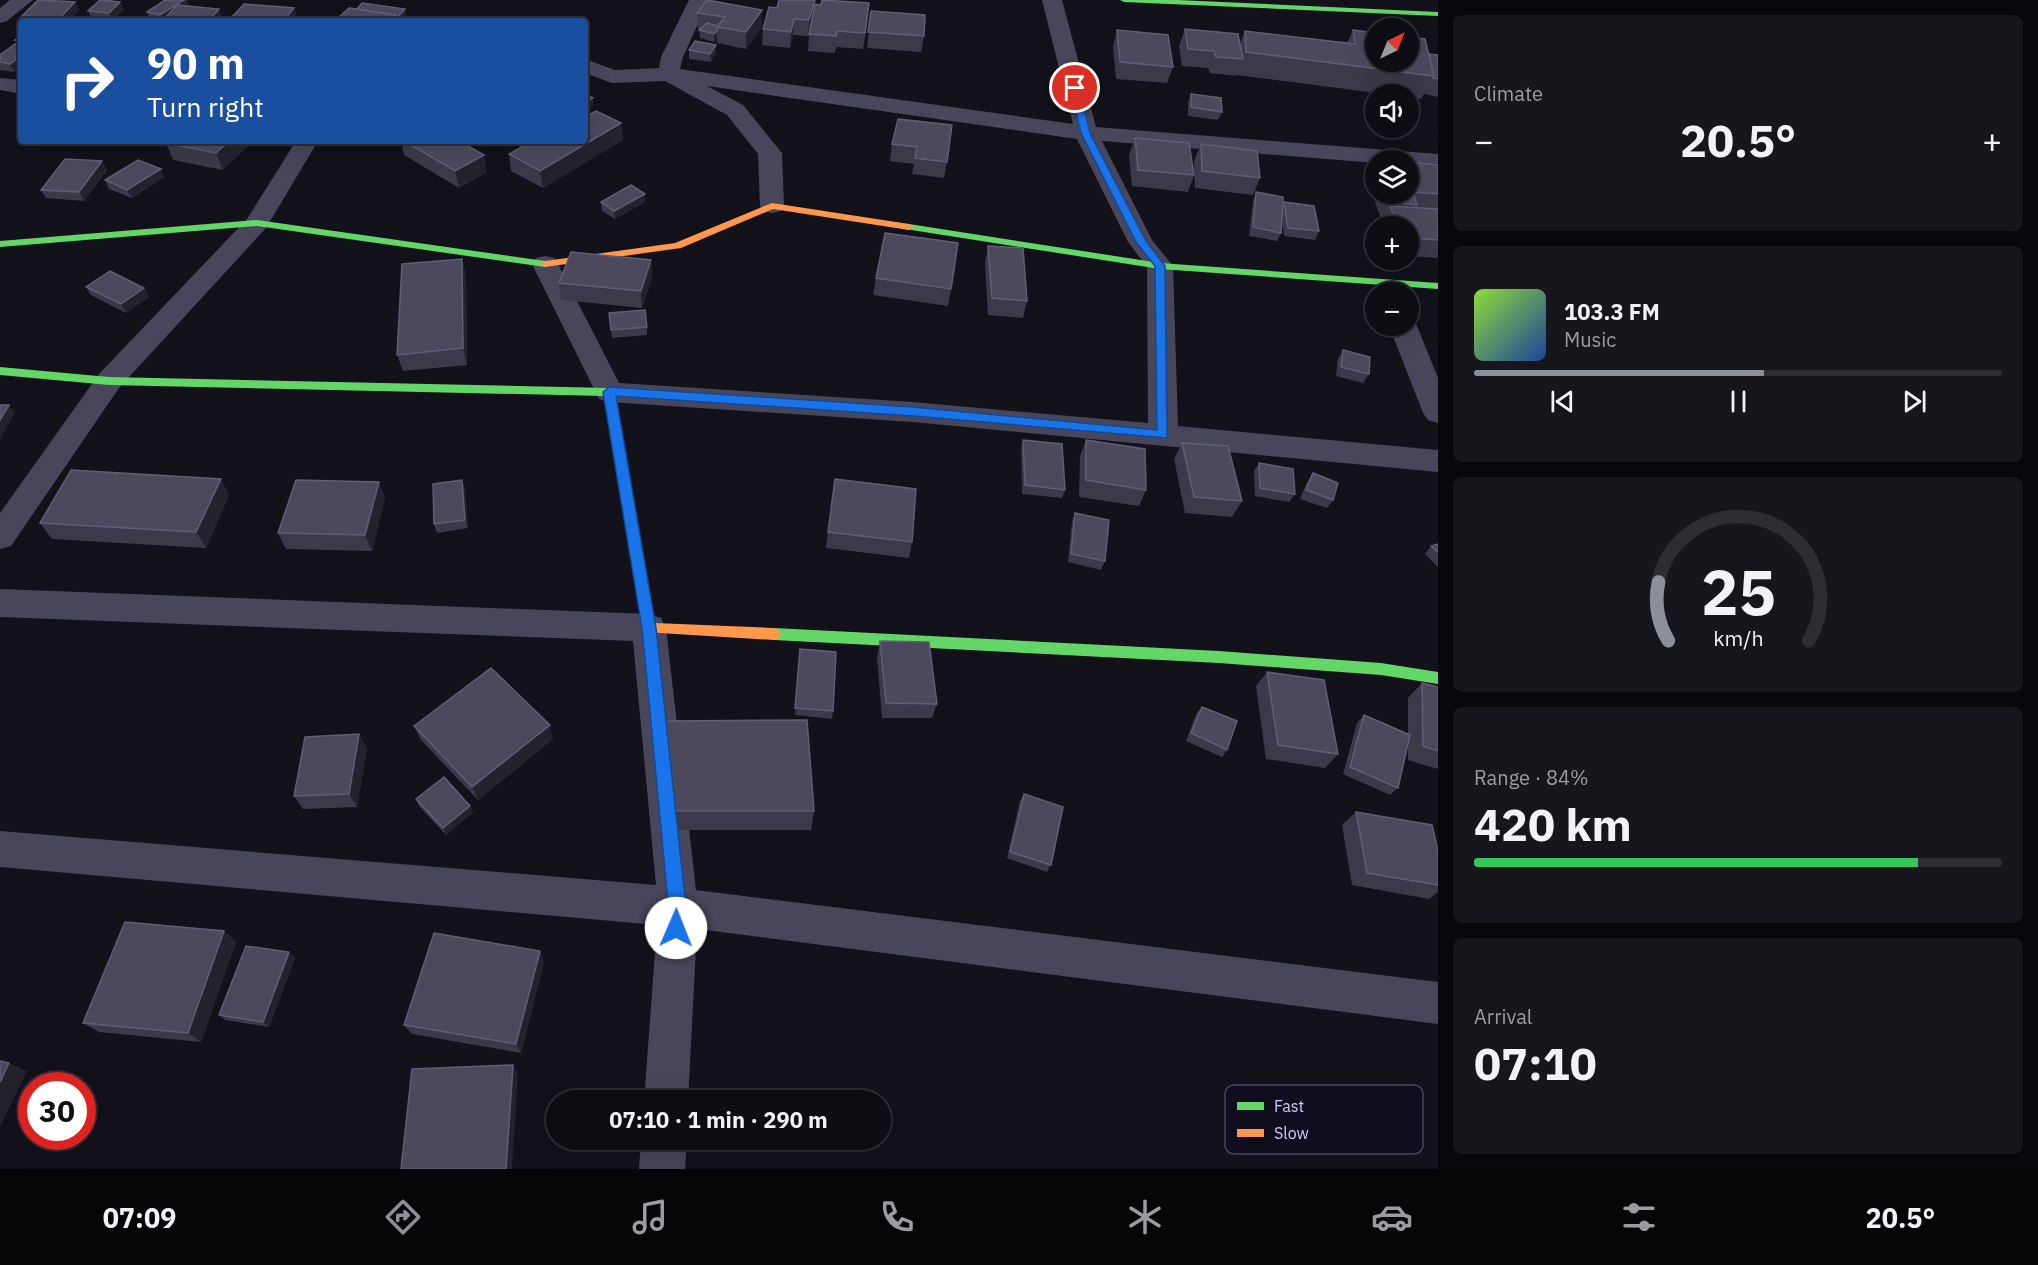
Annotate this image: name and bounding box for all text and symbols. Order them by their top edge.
north arrow [1365,18,1419,72]
map controls [1365,18,1419,336]
text: 90 m [147,36,245,91]
icon: right [48,42,126,120]
pin [1049,62,1100,113]
icon: arrive [1058,71,1091,104]
text: Climate [1474,80,1543,107]
button: sound [1365,84,1419,138]
text: Turn right [147,89,264,124]
text: 20.5° [1680,111,1796,169]
text: − [1474,119,1494,162]
text: + [1982,119,2002,162]
button: layers [1365,150,1419,204]
button: + [1365,216,1419,270]
button: − [1365,282,1419,336]
text: 103.3 FM [1564,297,1660,326]
text: Music [1564,326,1616,353]
icon: previous [1546,385,1579,418]
icon: pause [1722,385,1755,418]
icon: next [1898,385,1931,418]
text: 25 [1701,552,1775,633]
text: km/h [1713,625,1763,653]
text: Range · 84% [1474,764,1589,791]
text: 420 km [1474,795,1632,853]
position arrow [644,896,708,960]
text: Arrival [1474,1003,1532,1030]
text: 07:10 [1474,1034,1597,1092]
speed limit sign: 30 [18,1072,96,1150]
legend [1225,1085,1423,1154]
text: Fast [1274,1096,1304,1116]
text: 07:10 · 1 min · 290 m [609,1105,828,1134]
text: Slow [1274,1123,1309,1143]
icon: directions [382,1196,424,1238]
icon: music [629,1196,671,1238]
icon: phone [876,1196,918,1238]
icon: climate [1124,1196,1166,1238]
icon: car [1371,1196,1413,1238]
icon: filters [1618,1196,1660,1238]
text: 07:09 [103,1200,176,1235]
text: 20.5° [1866,1200,1935,1235]

